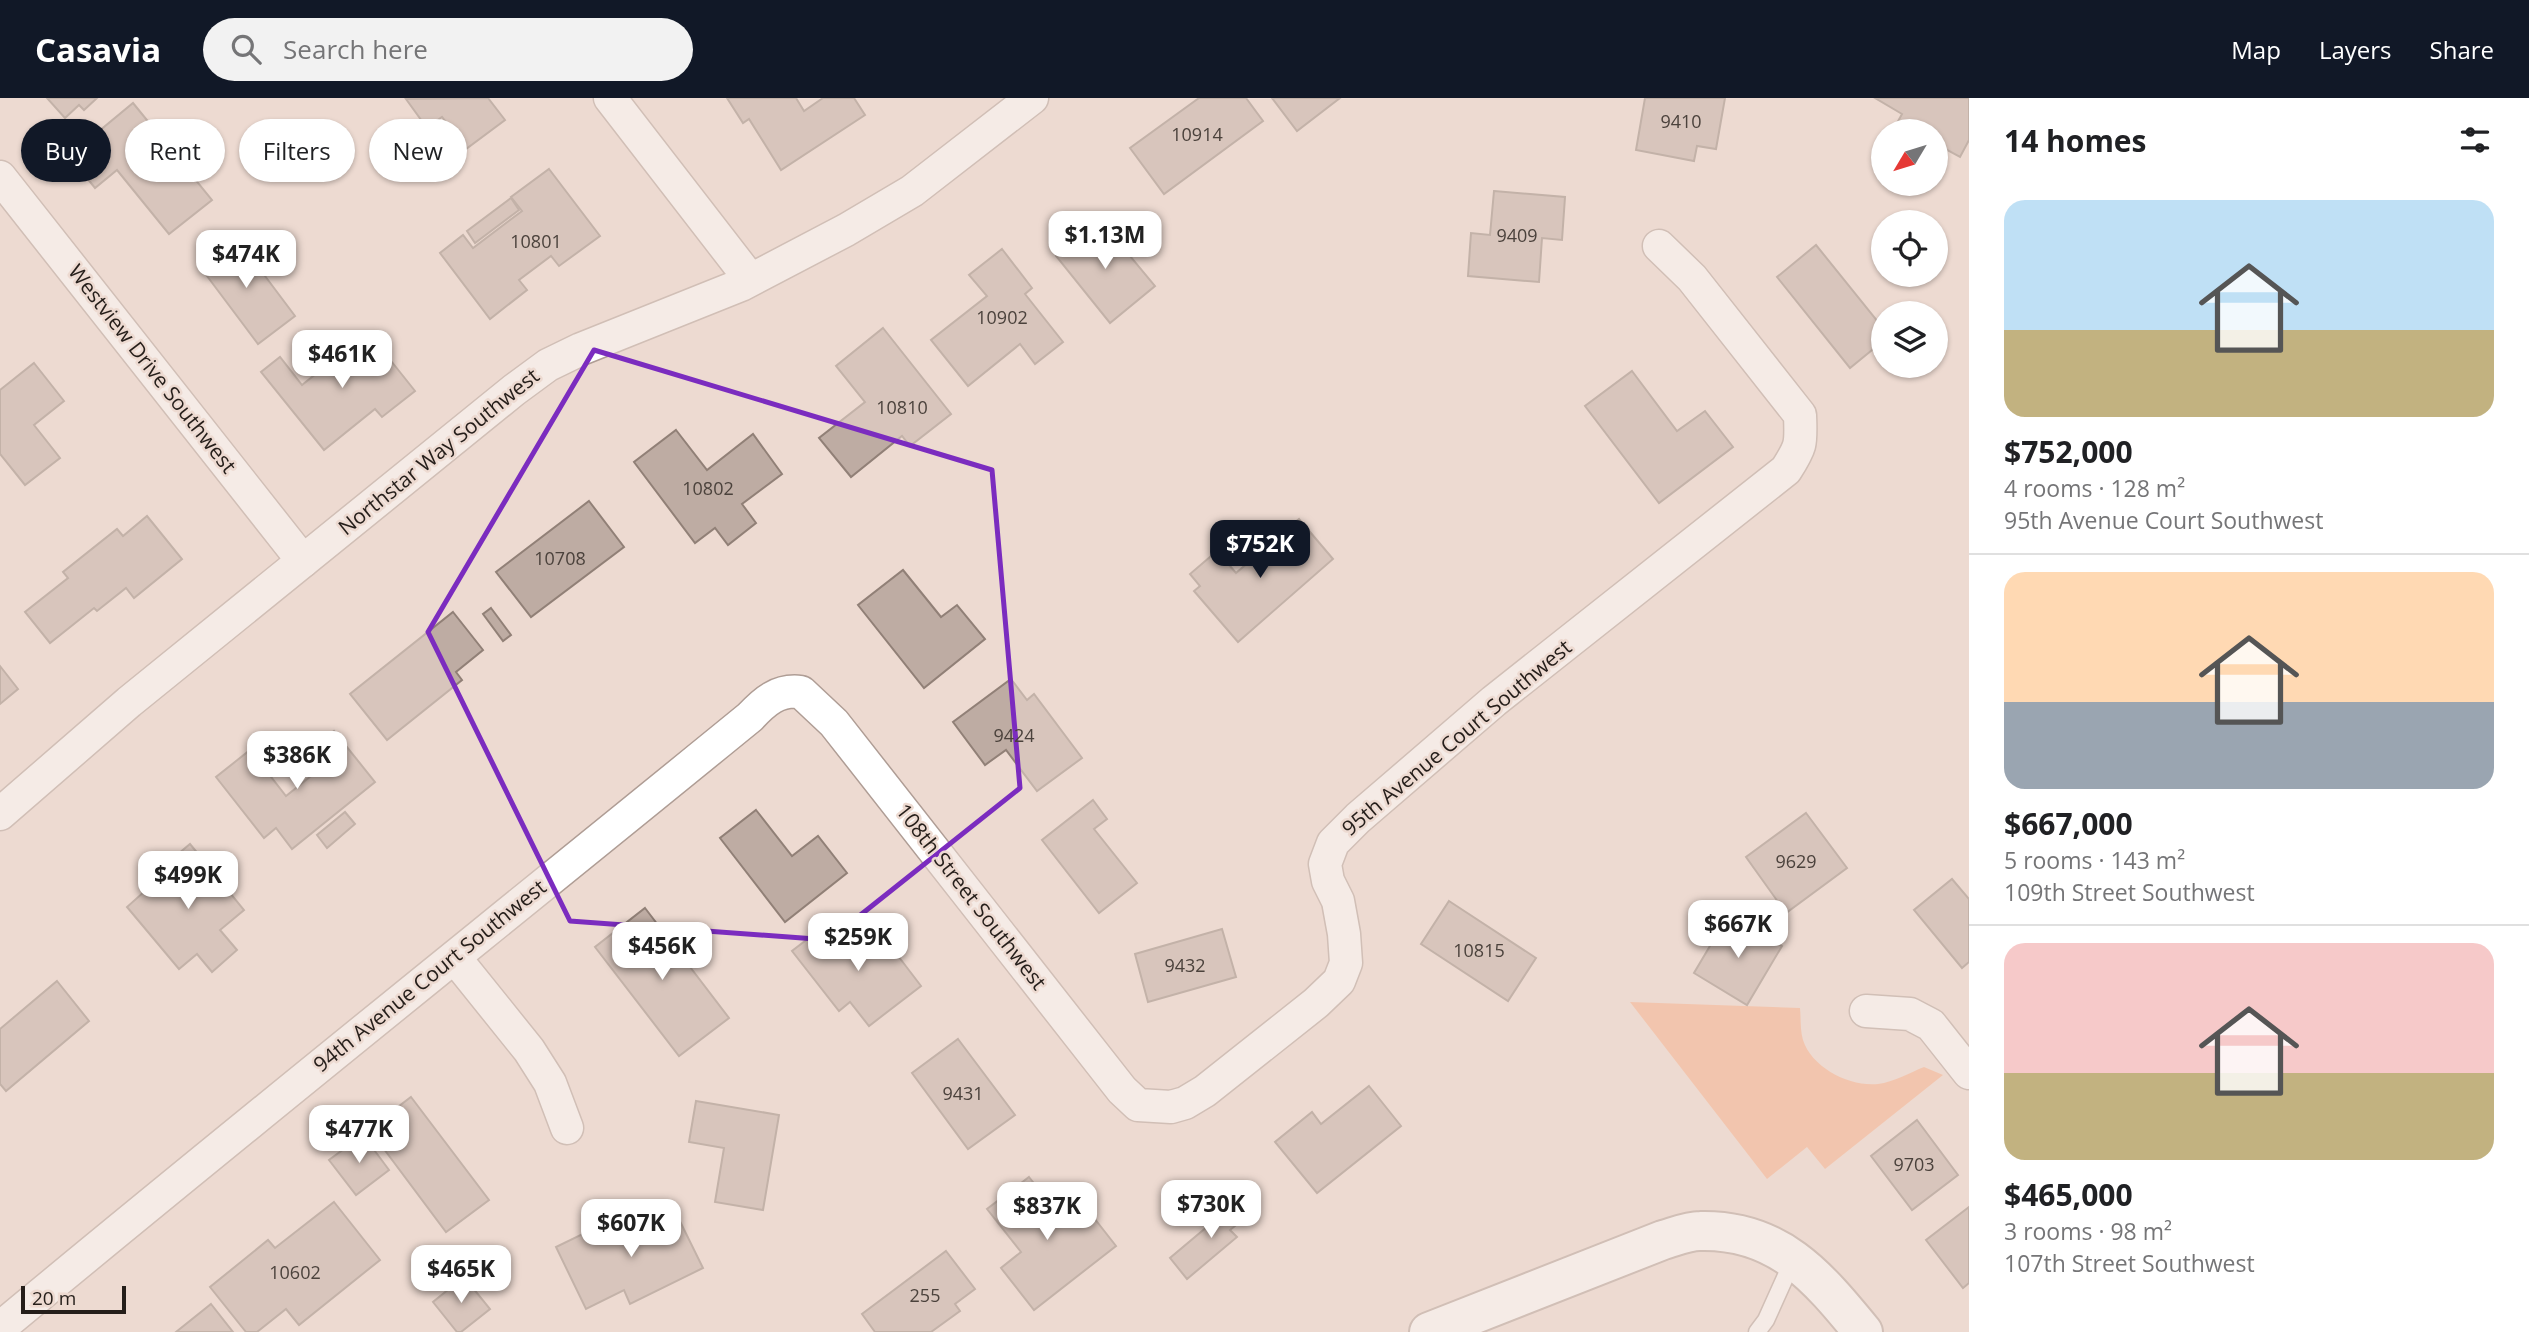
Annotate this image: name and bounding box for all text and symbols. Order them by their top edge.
search box [203,18,693,81]
text: Casavia [35,27,161,72]
icon: search [227,30,265,68]
text: Search here [283,31,428,67]
text: Map [2231,33,2281,66]
text: Layers [2319,33,2392,66]
text: Share [2430,33,2494,66]
house number: 9410 [1660,109,1702,133]
chip: Buy [21,119,111,182]
chip: Rent [125,119,225,182]
chip: Filters [239,119,355,182]
chip: New [369,119,467,182]
north arrow [1871,119,1948,196]
map controls [1871,119,1948,378]
text: 14 homes [2004,120,2147,161]
icon: filters [2456,121,2494,159]
house number: 10914 [1171,122,1223,146]
button: locate [1871,210,1948,287]
pin: $1.13M [1048,212,1162,271]
text: $1.13M [1065,218,1145,250]
house number: 9409 [1496,223,1538,247]
house number: 10801 [510,229,562,253]
pin: $474K [197,230,295,290]
text: $474K [212,237,280,269]
icon: home [2186,245,2312,371]
street label: Westview Drive Southwest [62,258,243,479]
button: layers [1871,301,1948,378]
house number: 10902 [976,305,1028,329]
pin: $461K [293,330,391,390]
text: $461K [308,337,376,369]
street label: Northstar Way Southwest [332,361,545,541]
house number: 10810 [876,395,928,419]
text: $752,000 [2004,431,2133,472]
text: 4 rooms · 128 m² [2004,472,2185,504]
house number: 10802 [682,476,734,500]
text: 95th Avenue Court Southwest [2004,504,2323,536]
pin: $752K [1211,520,1309,580]
text: $752K [1226,527,1294,559]
house number: 10708 [534,546,586,570]
icon: home [2186,617,2312,743]
street label: 95th Avenue Court Southwest [1336,633,1577,842]
house number: 9424 [993,723,1035,747]
pin: $386K [248,732,346,791]
text: $386K [263,738,331,770]
street label: 108th Street Southwest [890,798,1053,995]
text: $667,000 [2004,803,2133,844]
text: 5 rooms · 143 m² [2004,844,2185,876]
house number: 9629 [1775,849,1817,873]
pin: $499K [139,852,237,911]
text: $499K [154,858,222,890]
street label: 94th Avenue Court Southwest [307,873,551,1078]
text: 109th Street Southwest [2004,876,2255,908]
pin: $667K [1689,900,1787,960]
text: $667K [1704,907,1772,939]
pin: $259K [809,914,907,973]
text: $259K [824,920,892,952]
pin: $456K [613,922,711,982]
text: $456K [628,929,696,961]
house number: 10815 [1453,938,1505,962]
house number: 9432 [1164,953,1206,977]
icon: home [2186,988,2312,1114]
house number: 9431 [942,1081,984,1105]
pin: $477K [310,1105,408,1165]
text: $477K [325,1112,393,1144]
house number: 9703 [1893,1152,1935,1176]
text: $465,000 [2004,1174,2133,1215]
pin: $730K [1162,1180,1260,1240]
pin: $837K [998,1182,1096,1242]
text: $730K [1177,1187,1245,1219]
text: $837K [1013,1189,1081,1221]
pin: $607K [582,1200,680,1259]
text: $607K [597,1206,665,1238]
text: 3 rooms · 98 m² [2004,1215,2172,1247]
pin: $465K [412,1246,510,1305]
text: 107th Street Southwest [2004,1247,2255,1279]
text: $465K [427,1252,495,1284]
house number: 10602 [269,1260,321,1284]
scale bar [21,1283,126,1315]
house number: 255 [910,1283,940,1307]
text: 20 m [32,1285,76,1311]

